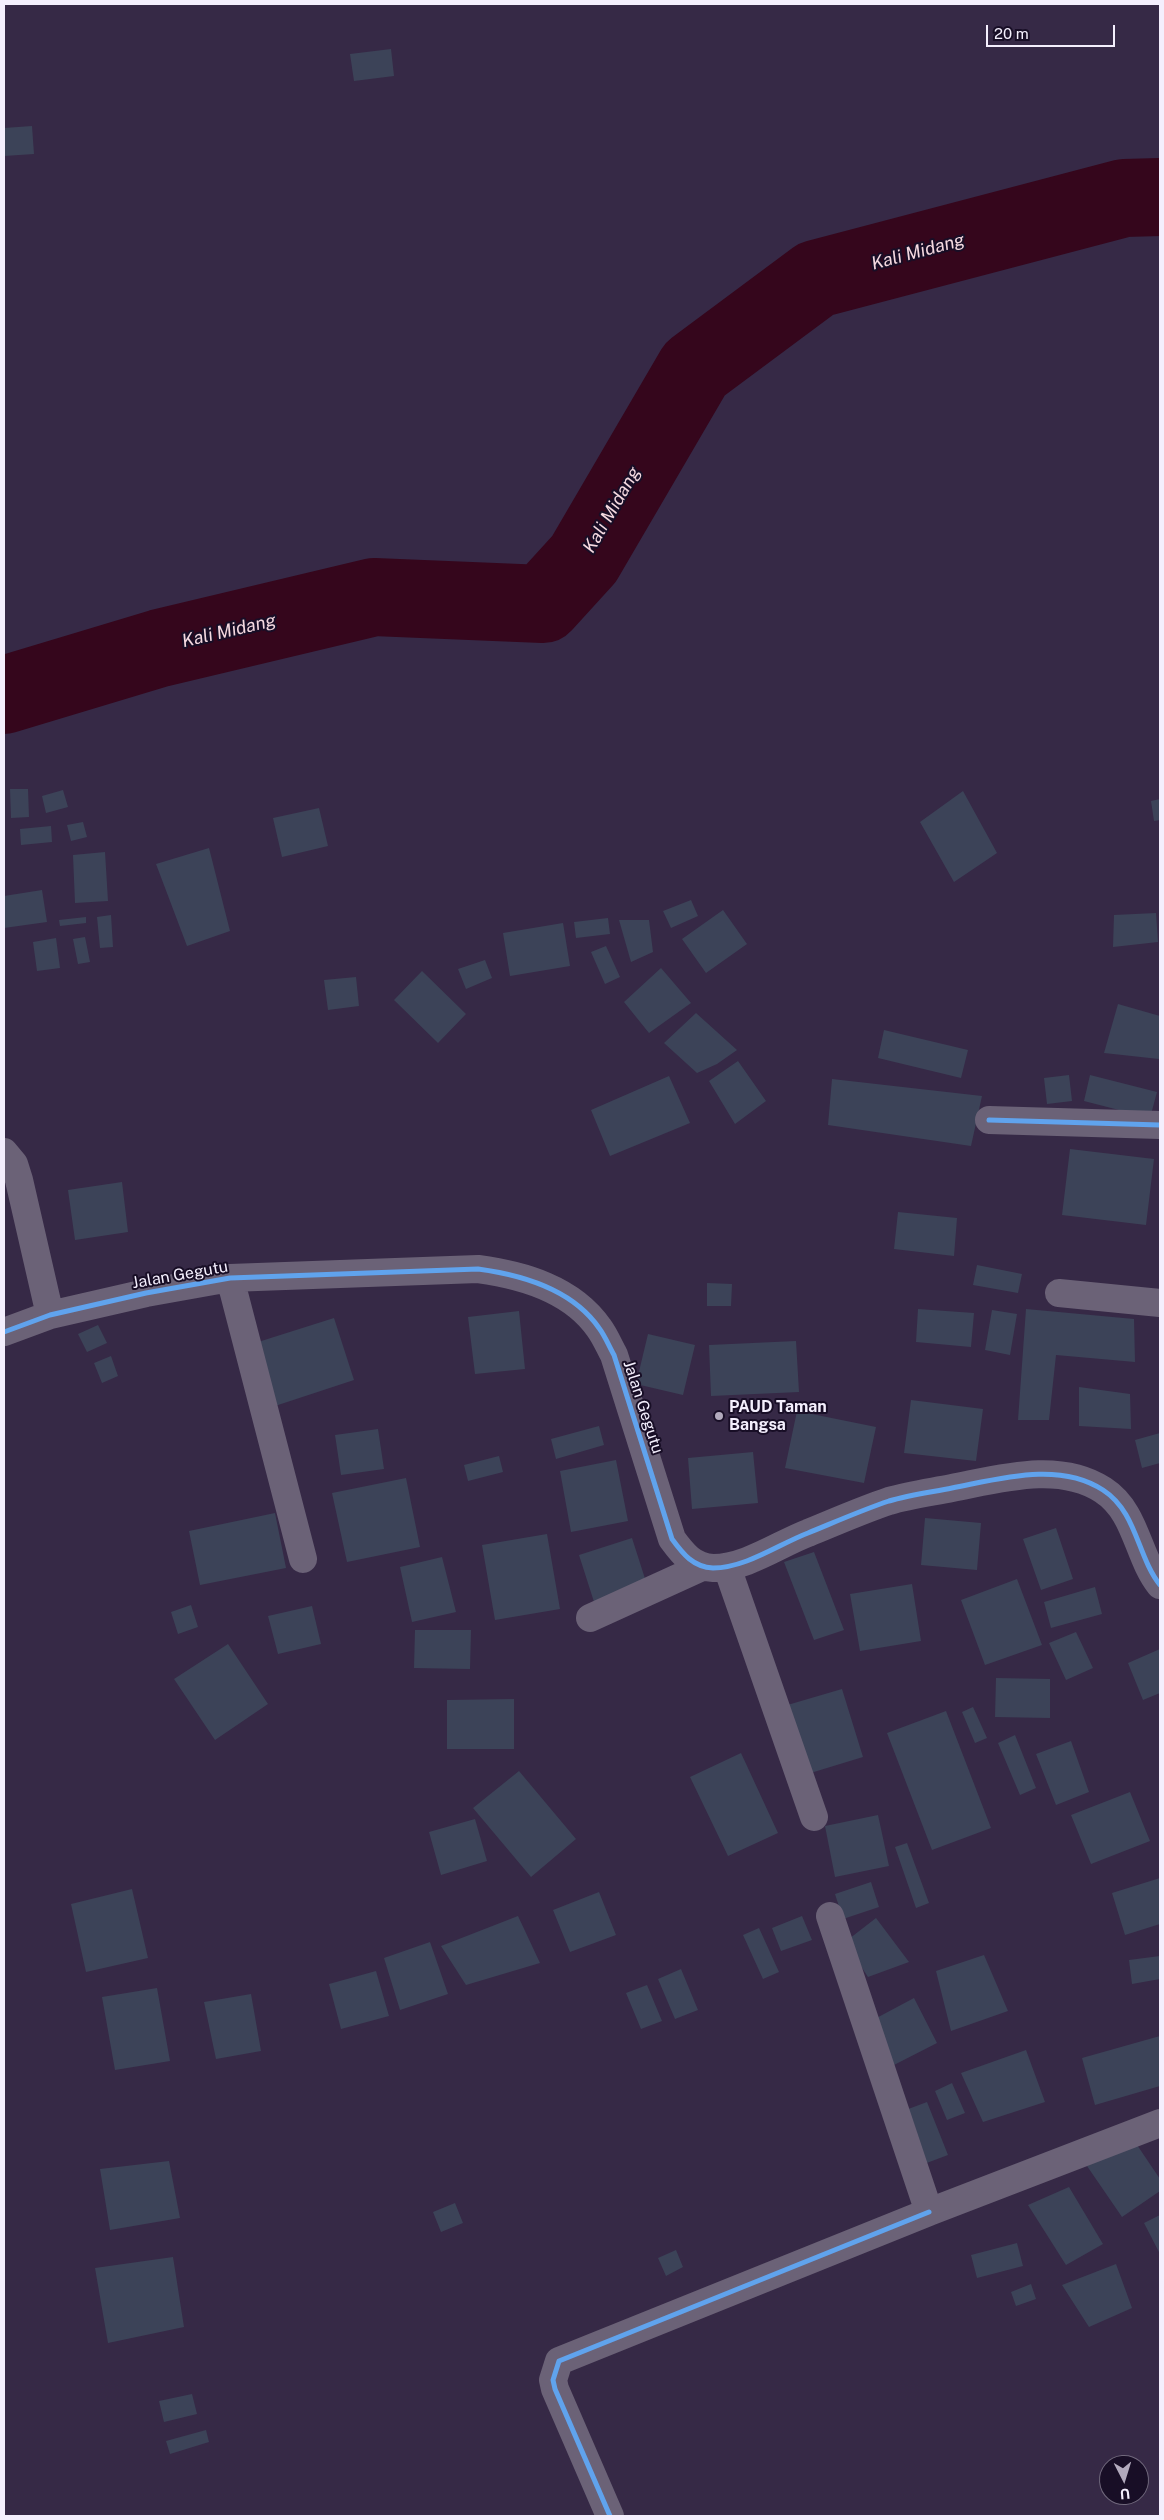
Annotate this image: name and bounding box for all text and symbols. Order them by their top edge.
scale bar [989,15,1118,47]
text: 20 m [994,25,1029,42]
water label: Kali Midang [869,229,967,275]
water label: Kali Midang [579,463,645,557]
water label: Kali Midang [180,610,278,652]
street label: Jalan Gegutu [131,1257,229,1293]
street label: Jalan Gegutu [619,1358,667,1456]
place label: PAUD Taman Bangsa [729,1397,827,1435]
marker: PAUD Taman Bangsa [713,1410,725,1422]
north arrow [1099,2455,1149,2505]
text: U [1119,2486,1131,2502]

